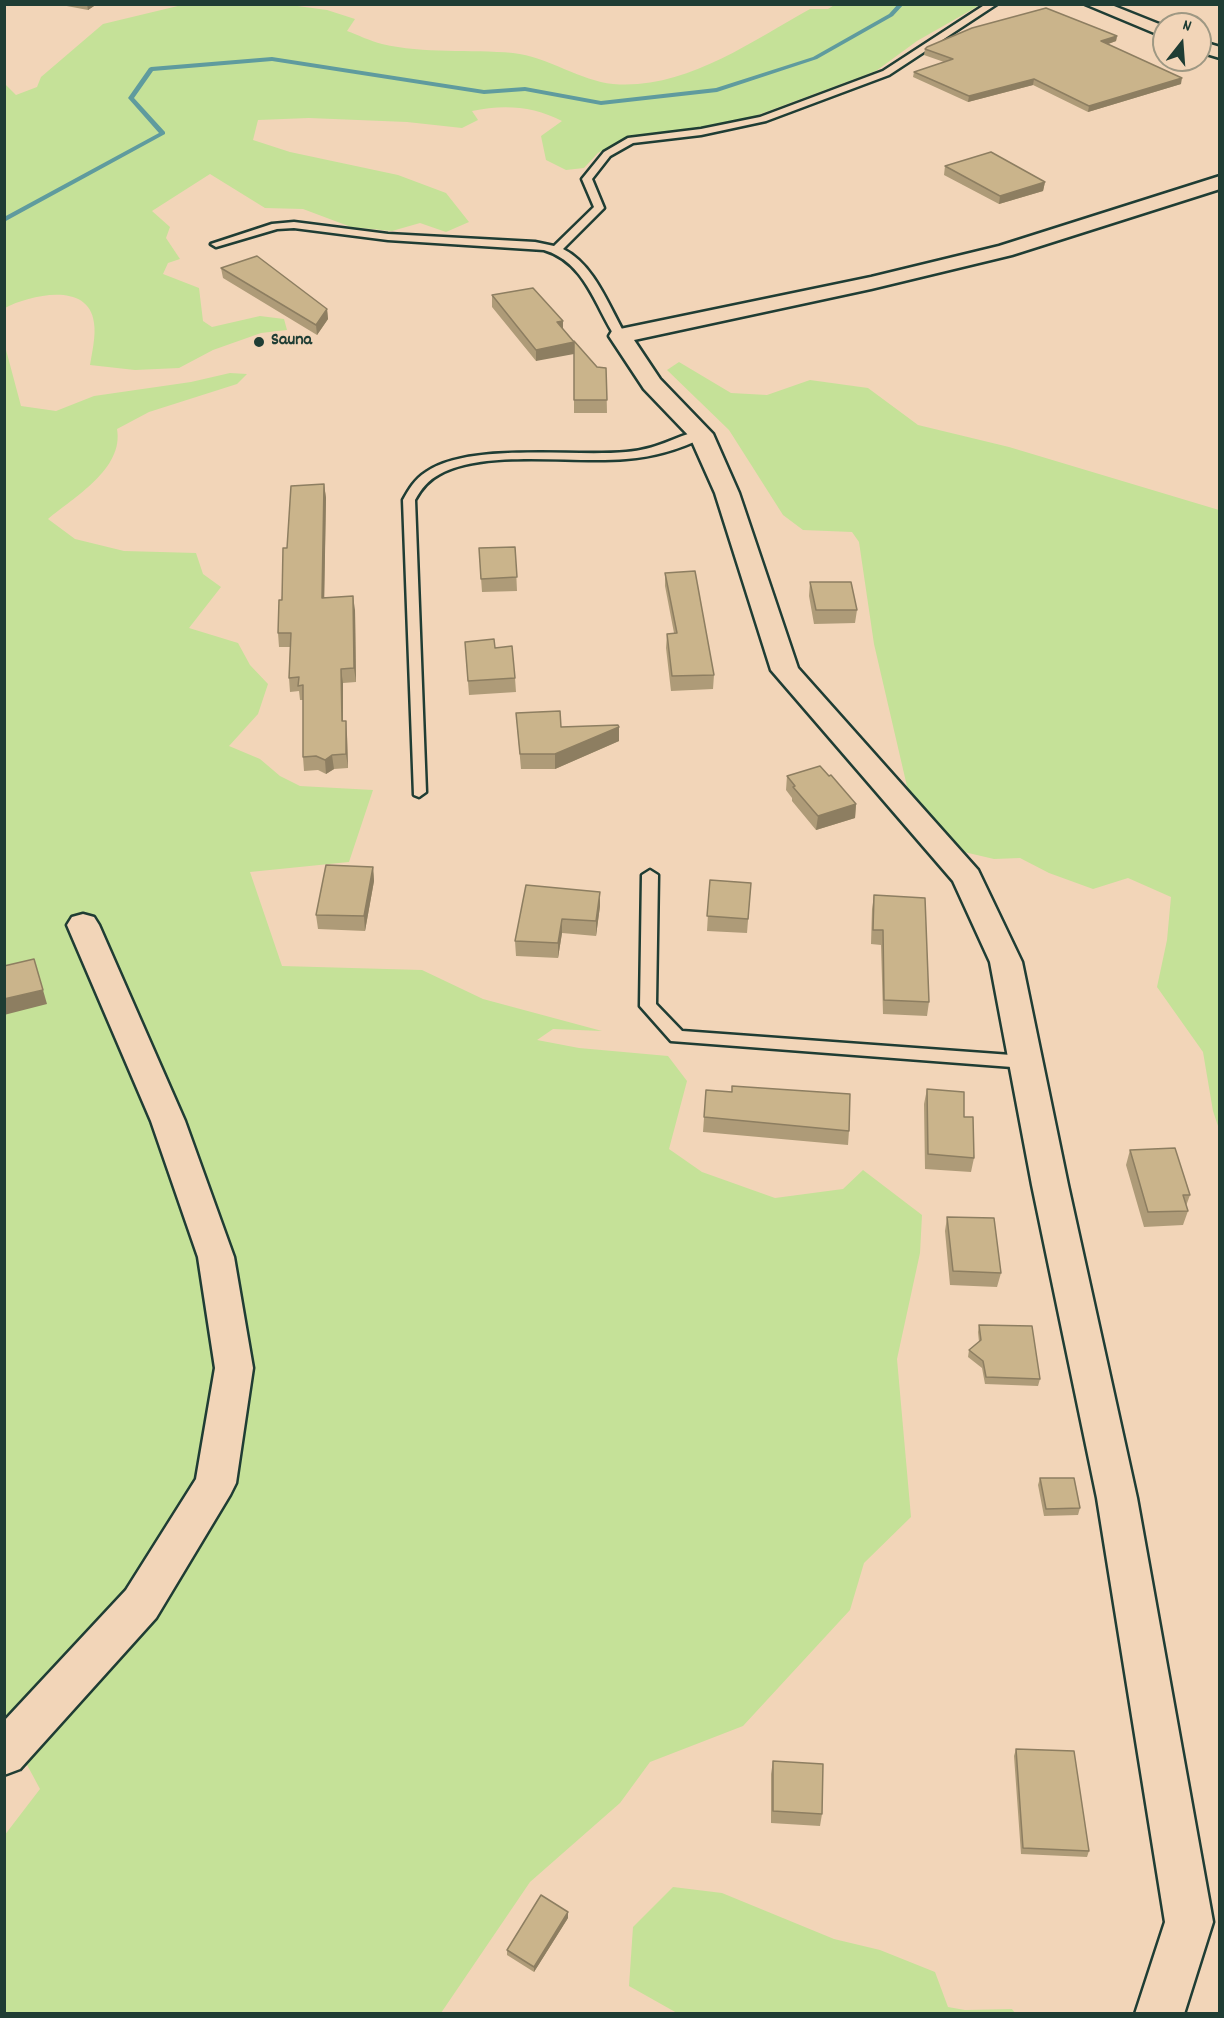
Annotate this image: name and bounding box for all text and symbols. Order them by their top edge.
north arrow [1152,12,1212,72]
text: N [1180,14,1194,38]
place label: Sauna [271,331,312,353]
marker: Sauna [252,335,266,349]

